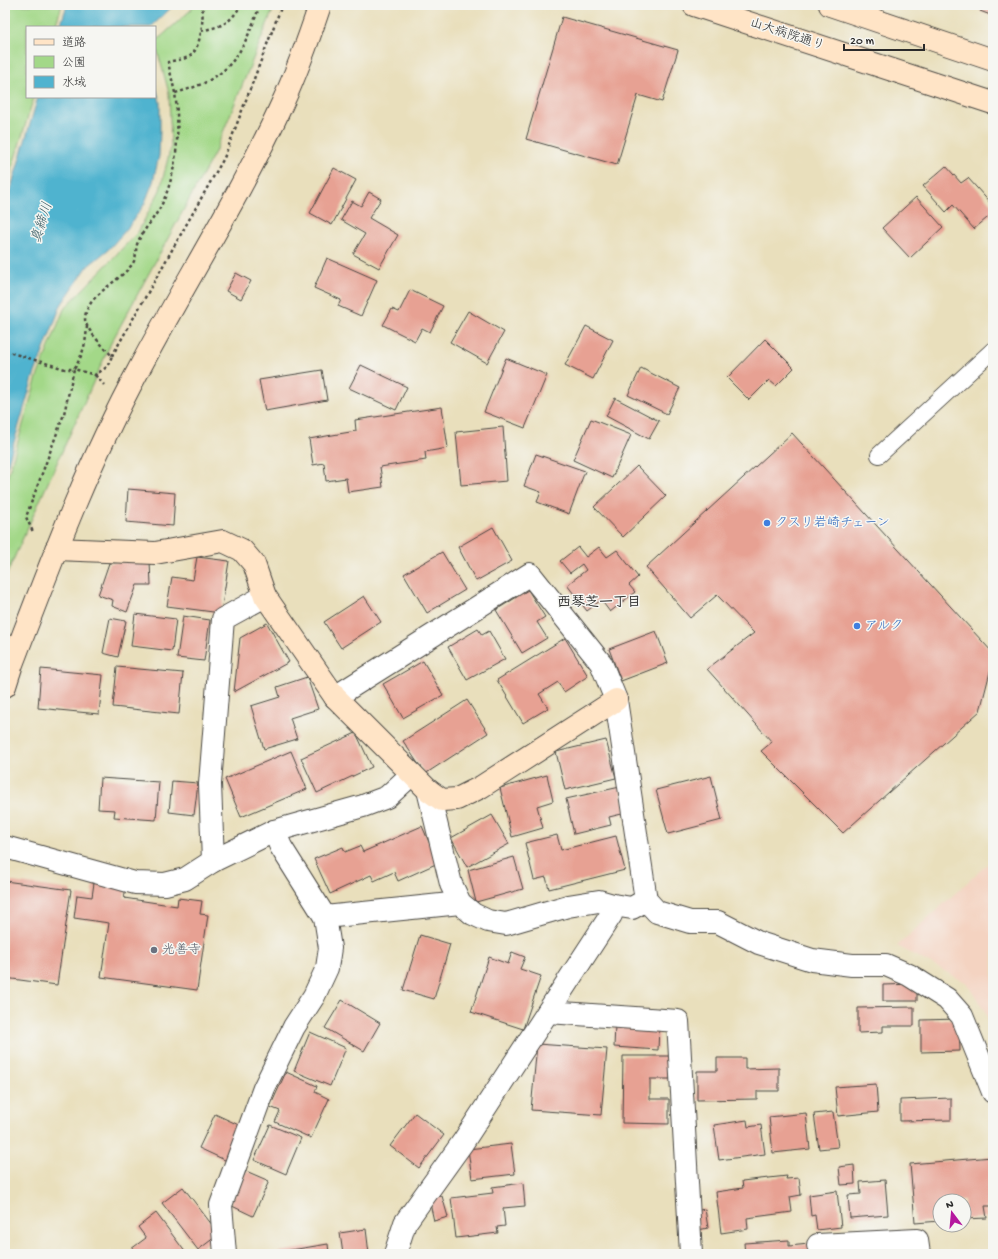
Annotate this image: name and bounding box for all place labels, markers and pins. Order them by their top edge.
place label: クスリ岩崎チェーン [775,516,890,531]
marker: クスリ岩崎チェーン [762,518,772,528]
place label: アルク [865,619,903,634]
marker: アルク [852,621,862,631]
place label: 光善寺 [162,942,201,958]
marker: 光善寺 [149,945,159,955]

